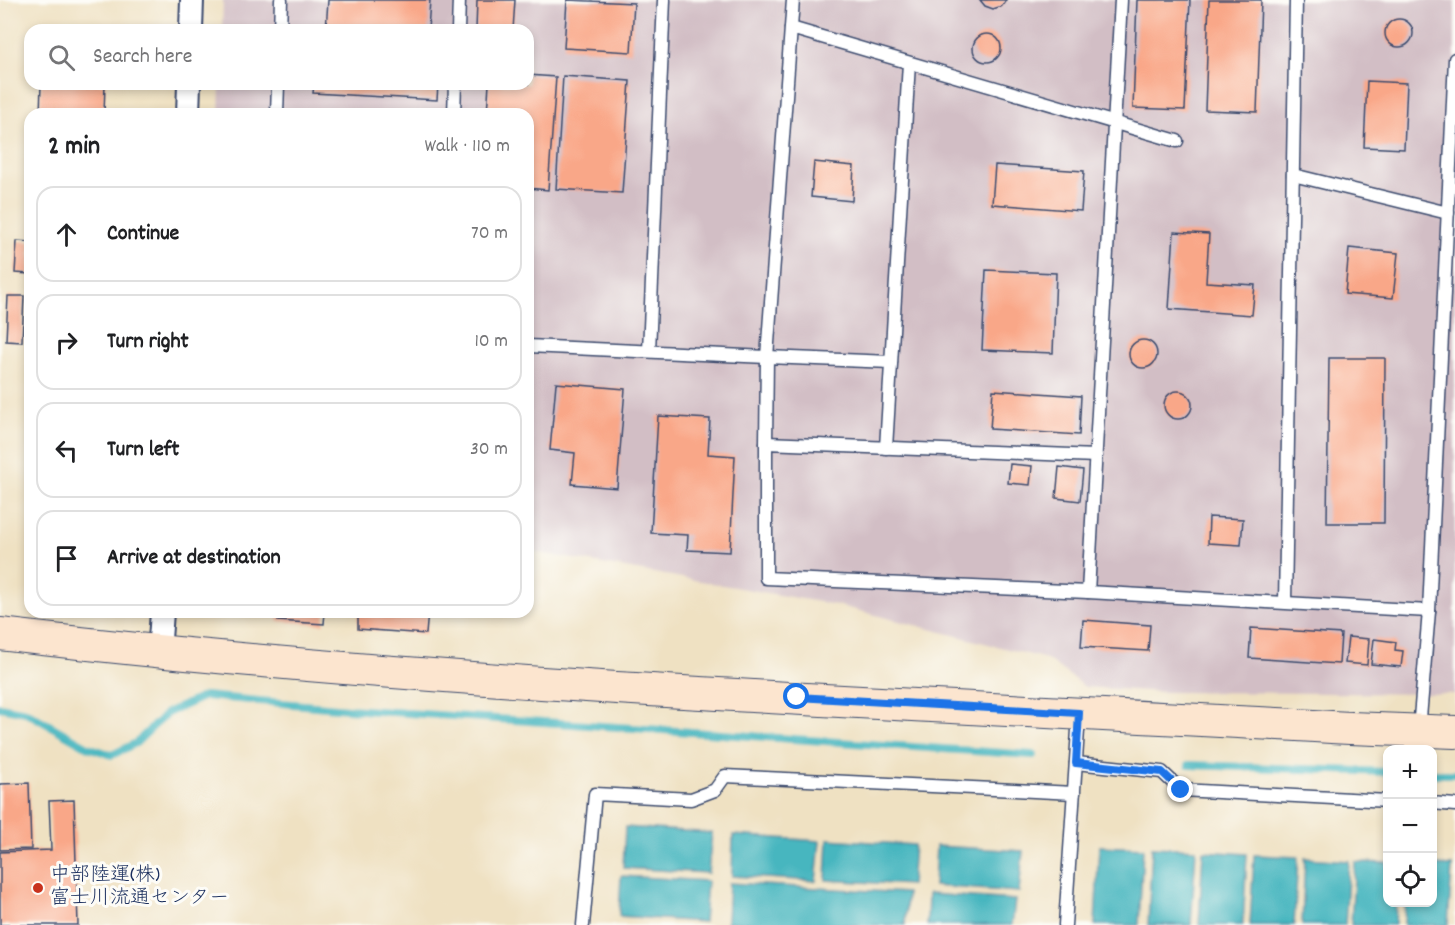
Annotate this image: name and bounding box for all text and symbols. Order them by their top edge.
search box [24,24,534,90]
icon: search [45,41,78,74]
text: Search here [93,42,192,73]
text: 2 min [48,129,100,166]
text: Walk · 110 m [424,133,510,161]
icon: ahead [50,218,83,251]
text: Continue [107,219,179,250]
text: 70 m [471,220,508,248]
icon: right [50,326,83,359]
text: Turn right [107,327,189,358]
text: 10 m [474,328,508,356]
icon: left [50,434,83,467]
text: Turn left [107,435,179,466]
text: 30 m [470,436,508,464]
icon: arrive [50,542,83,575]
text: Arrive at destination [107,543,281,574]
route start [783,683,809,709]
map controls [1383,745,1437,907]
button: + [1383,745,1437,799]
route end [1167,776,1193,802]
button: − [1383,799,1437,853]
button: locate [1383,853,1437,907]
place label: 中部陸運(株) 富士川流通センター [50,862,229,913]
marker: 中部陸運(株) 富士川流通センター [31,881,45,895]

